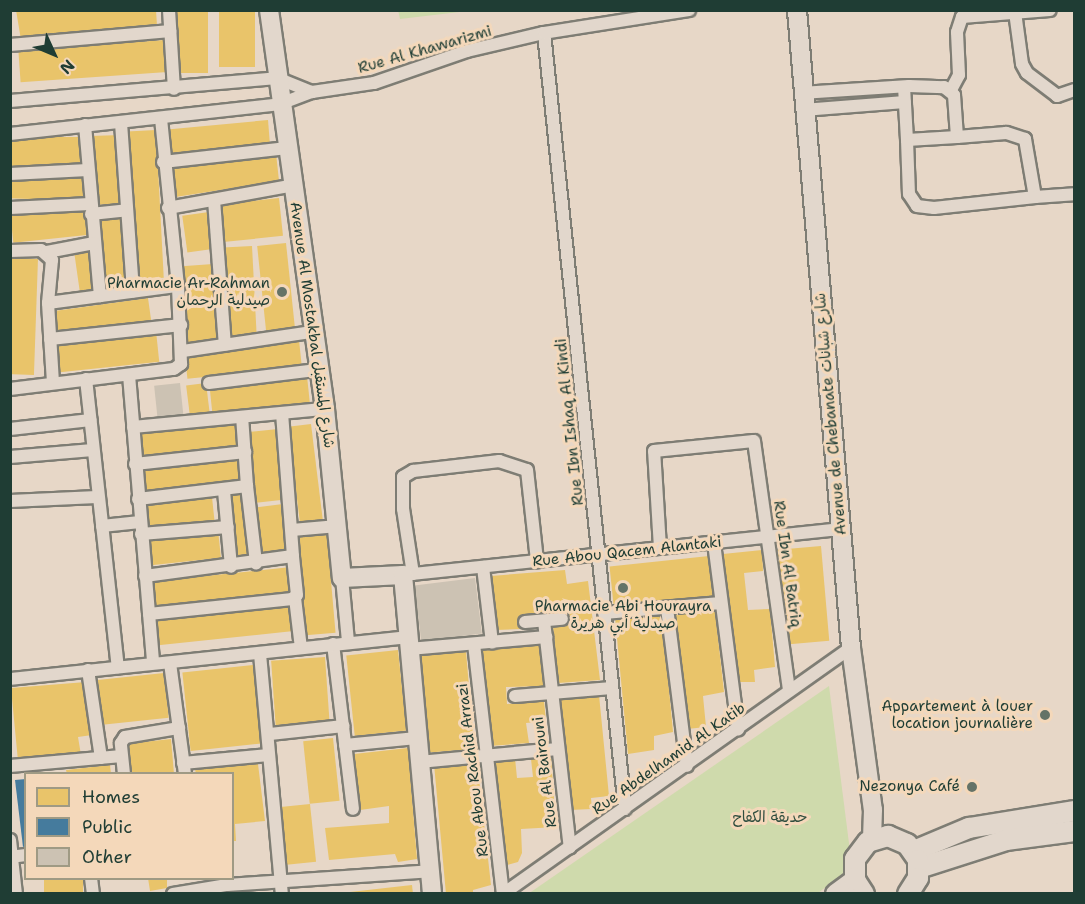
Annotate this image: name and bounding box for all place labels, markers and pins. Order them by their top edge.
place label: Pharmacie Ar-Rahman صيدلية الرحمان [107,274,270,309]
marker: Pharmacie Ar-Rahman صيدلية الرحمان [275,285,289,299]
marker: Pharmacie Abi Hourayra صيدلية أبي هريرة [616,581,630,595]
place label: Pharmacie Abi Hourayra صيدلية أبي هريرة [535,597,711,632]
place label: Appartement à louer location journalière [881,697,1033,732]
marker: Appartement à louer location journalière [1038,708,1052,722]
place label: Nezonya Café [859,778,960,796]
marker: Nezonya Café [965,780,979,794]

